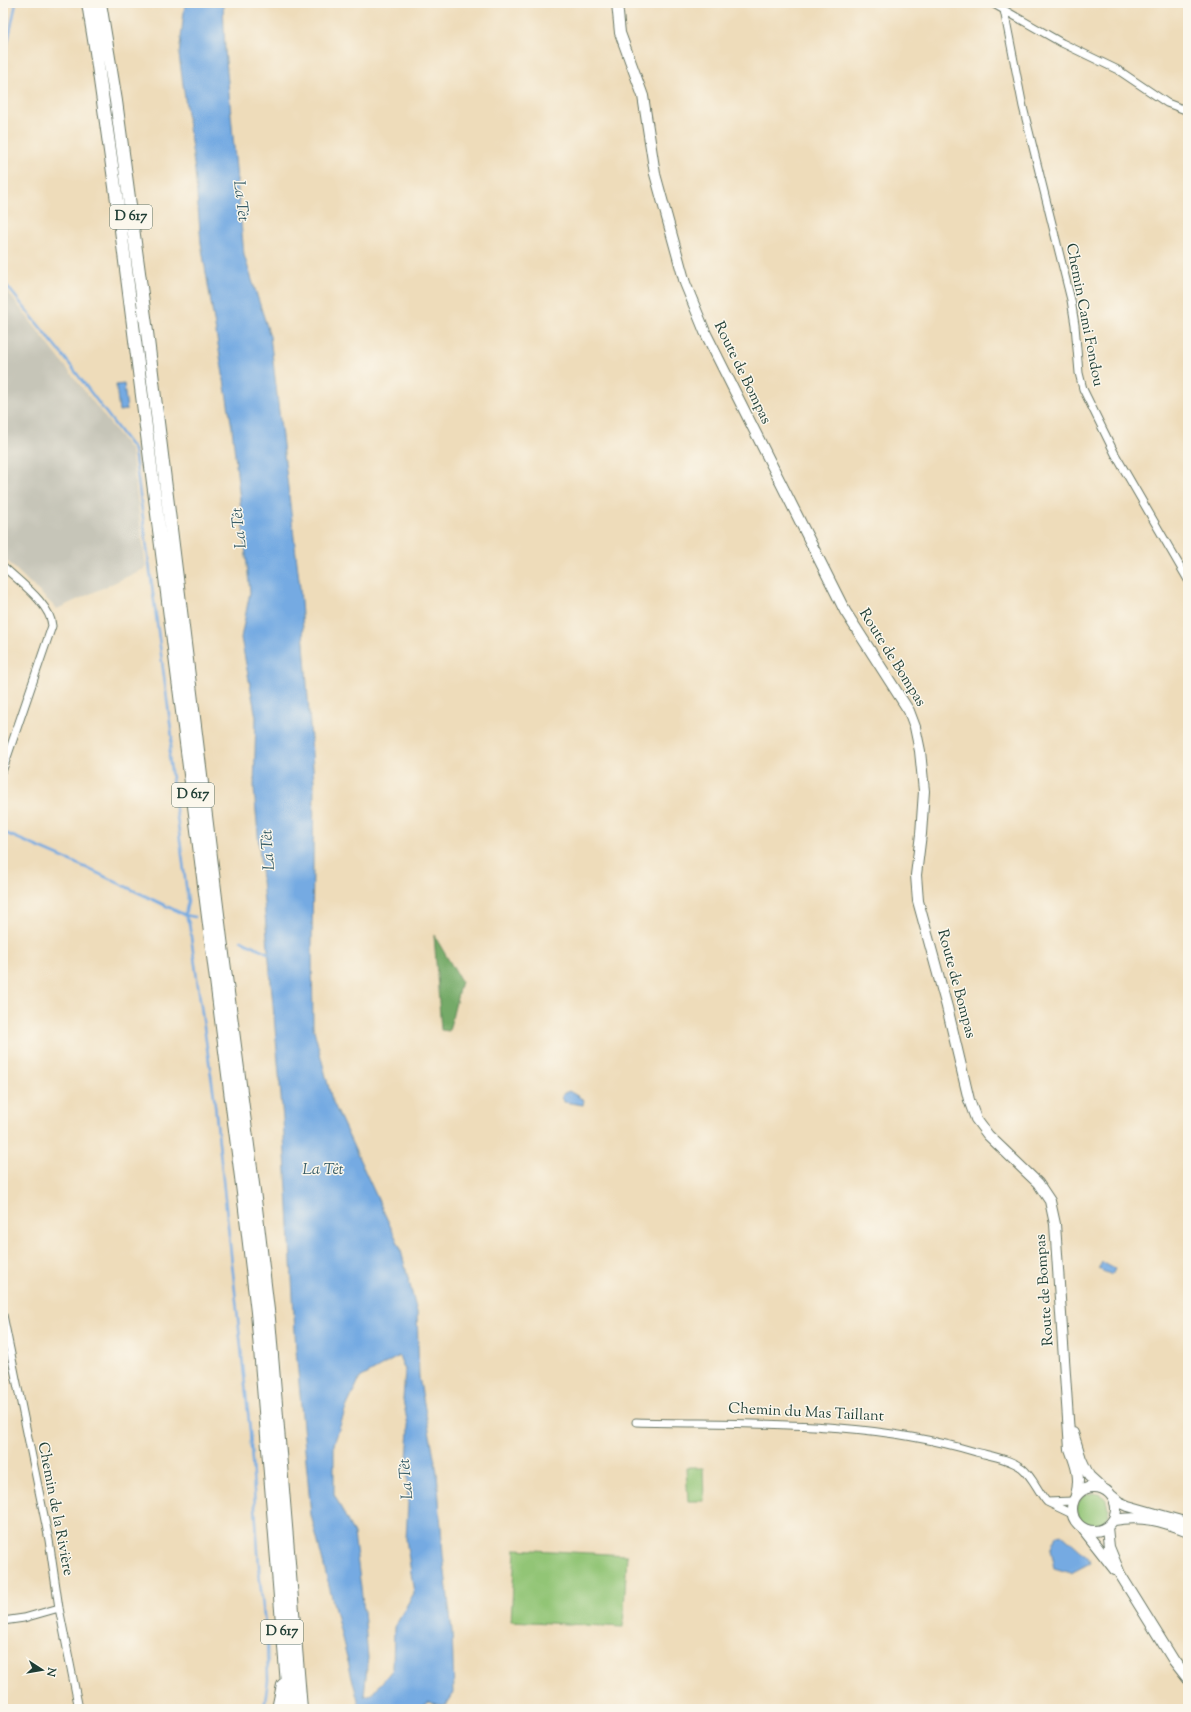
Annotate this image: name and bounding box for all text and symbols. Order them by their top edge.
water label: La Têt [226,179,254,223]
road number: D 617 [110,205,152,229]
street label: Chemin Cami Fondou [1060,242,1108,389]
street label: Route de Bompas [708,318,776,428]
water label: La Têt [226,506,254,550]
street label: Route de Bompas [853,605,931,711]
road number: D 617 [172,783,214,807]
water label: La Têt [256,828,282,871]
street label: Route de Bompas [931,927,981,1041]
water label: La Têt [302,1159,344,1182]
street label: Route de Bompas [1031,1233,1059,1347]
street label: Chemin du Mas Taillant [728,1398,884,1428]
street label: Chemin de la Rivière [32,1440,78,1578]
water label: La Têt [394,1457,420,1501]
road number: D 617 [261,1620,303,1644]
north arrow [22,1650,62,1690]
text: N [42,1665,60,1678]

